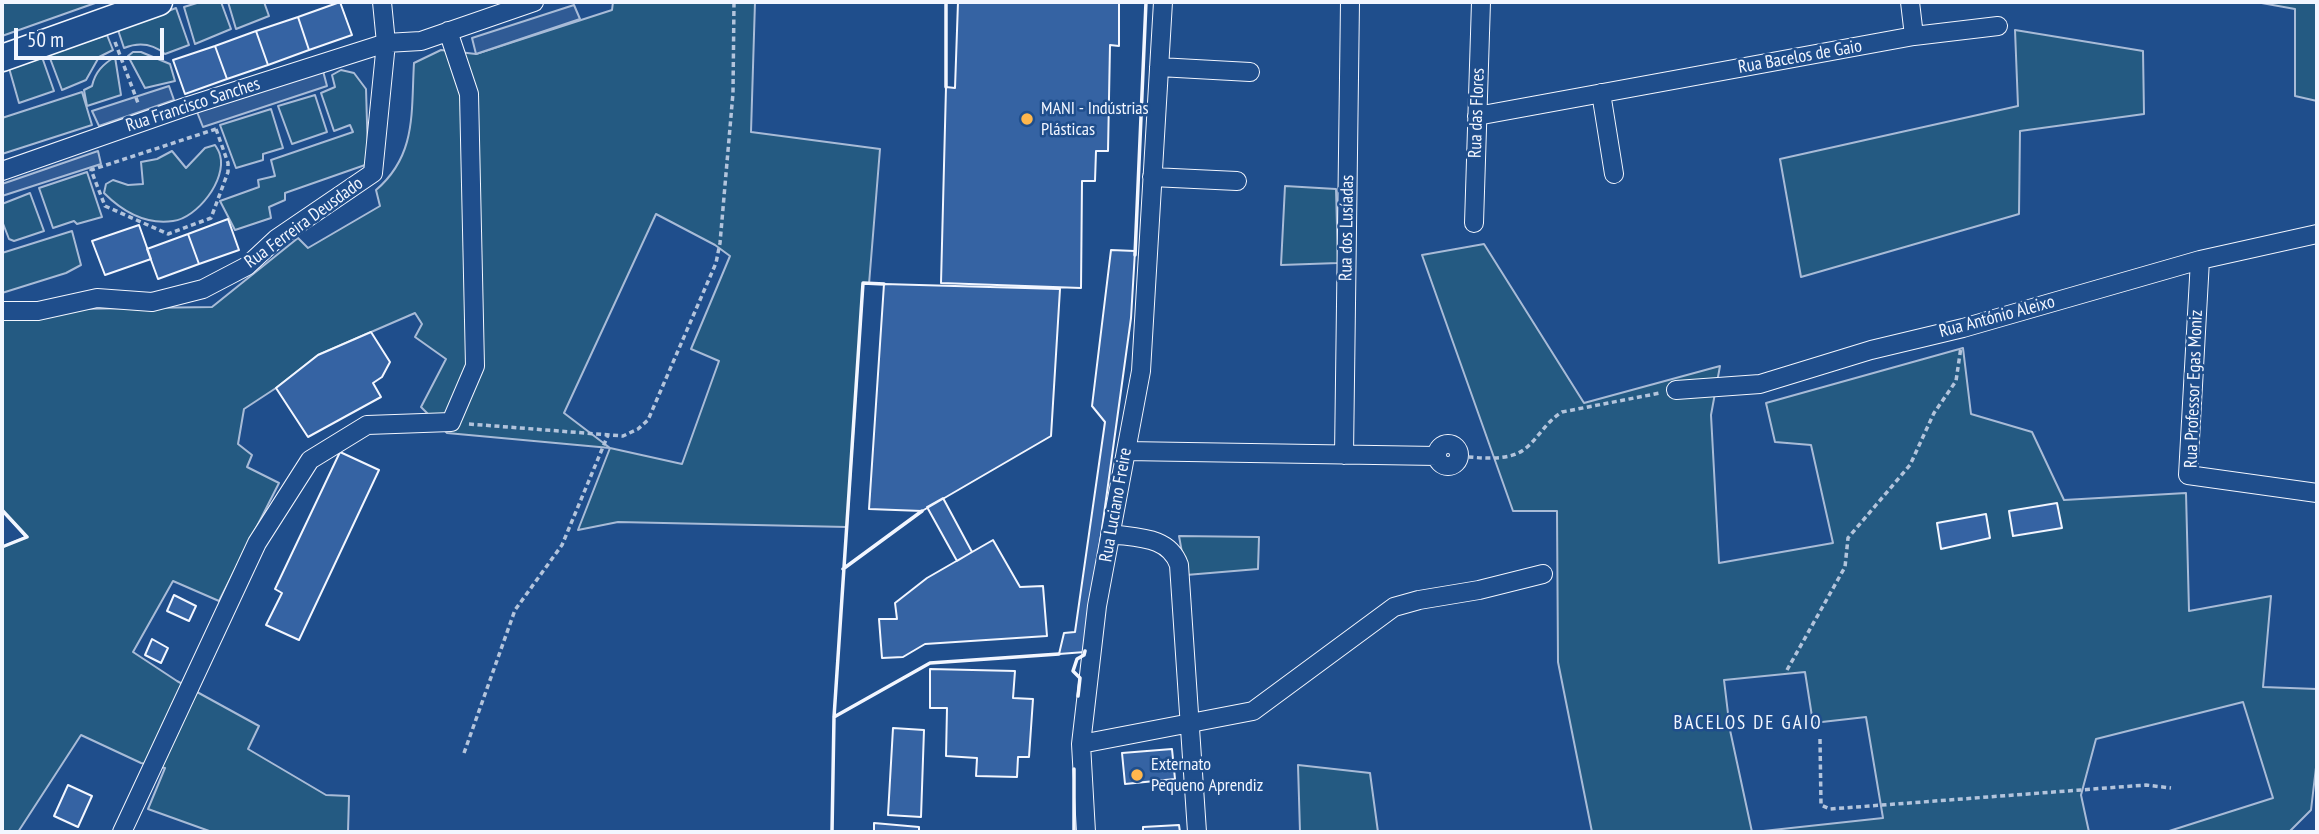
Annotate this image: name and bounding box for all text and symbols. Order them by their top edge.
scale bar [18,14,168,58]
text: 50 m [27,26,64,53]
street label: Rua Bacelos de Gaio [1736,35,1864,79]
street label: Rua das Flores [1465,68,1489,158]
street label: Rua Francisco Sanches [123,73,263,137]
place label: MANI - Indústrias Plásticas [1041,98,1149,140]
marker: MANI - Indústrias Plásticas [1019,111,1035,127]
street label: Rua Ferreira Deusdado [241,173,367,273]
street label: Rua dos Lusíadas [1335,175,1359,281]
street label: Rua António Aleixo [1937,291,2057,343]
street label: Rua Professor Egas Moniz [2180,309,2208,469]
street label: Rua Luciano Freire [1095,446,1137,564]
district label: BACELOS DE GAIO [1675,713,1821,735]
place label: Externato Pequeno Aprendiz [1151,754,1263,796]
marker: Externato Pequeno Aprendiz [1129,767,1145,783]

